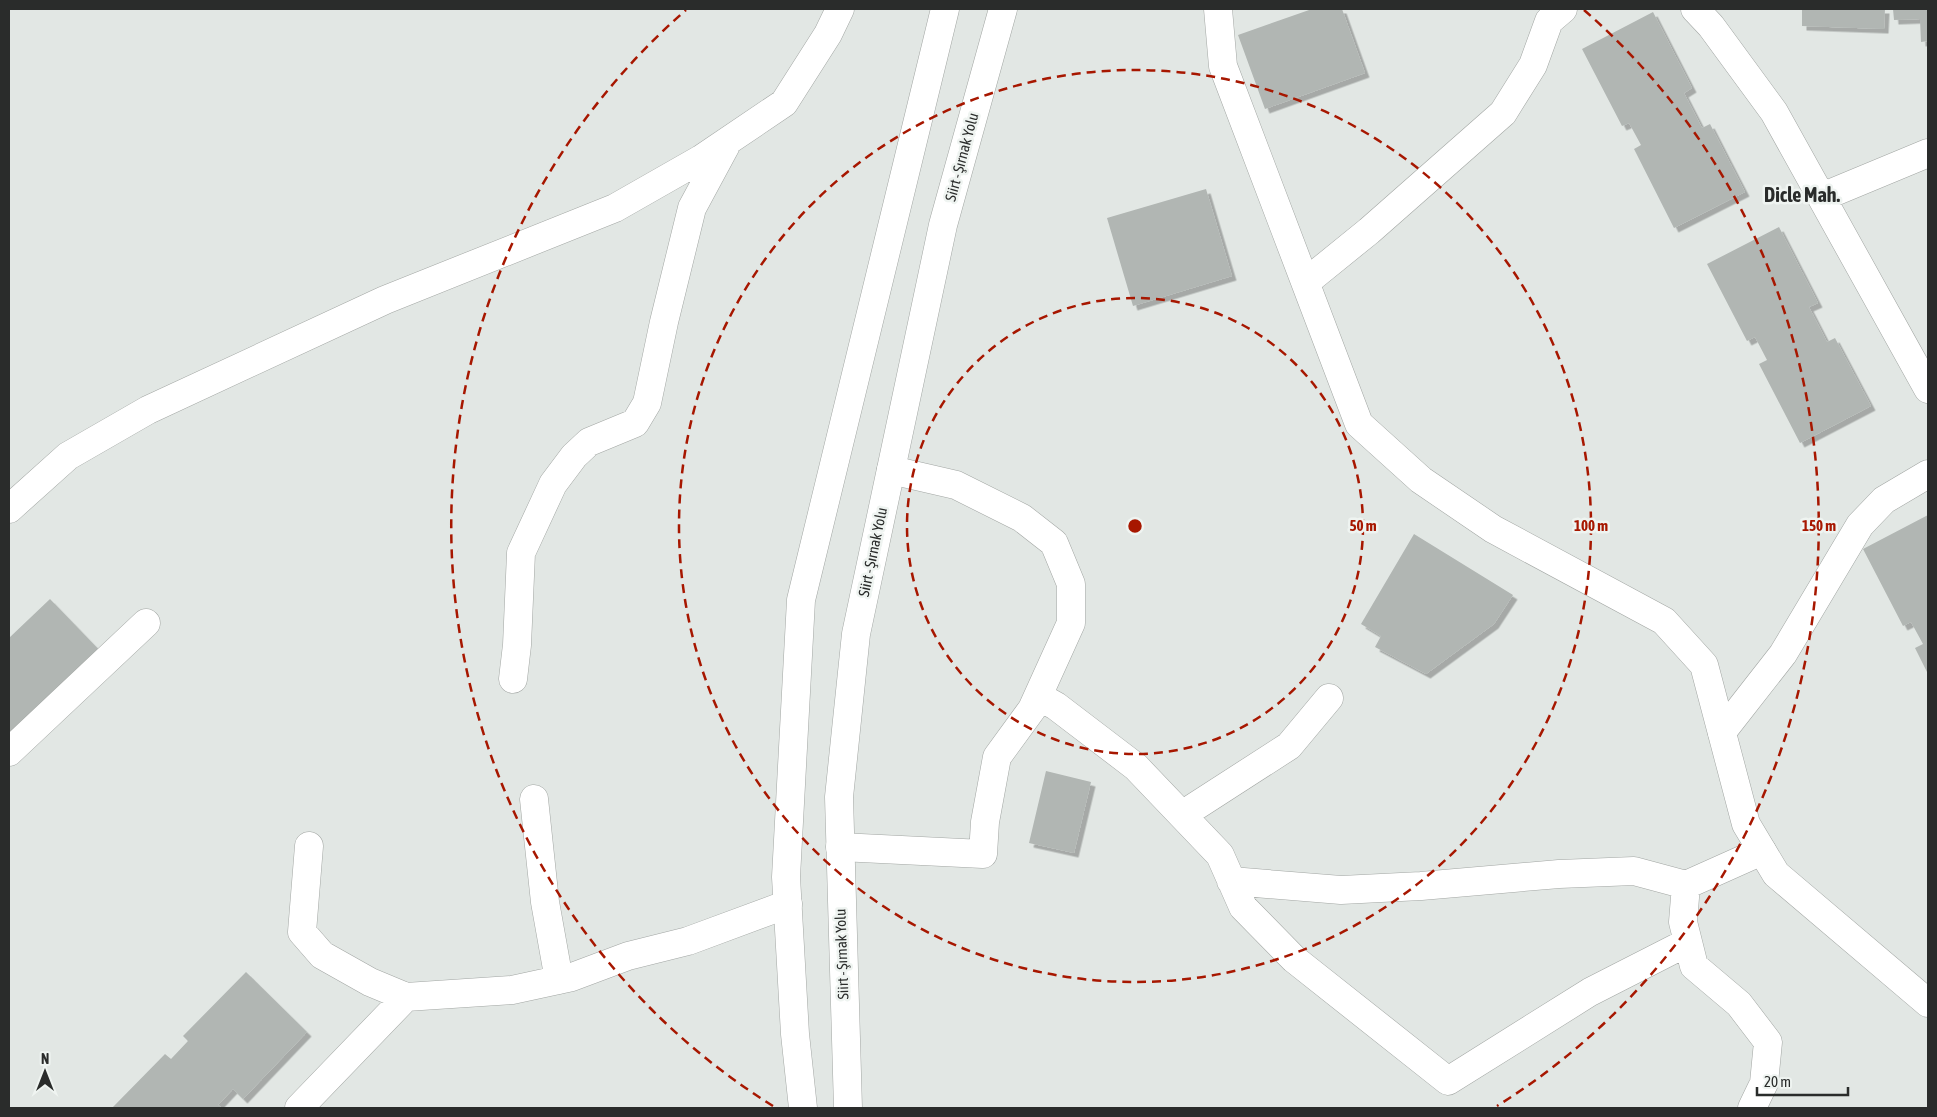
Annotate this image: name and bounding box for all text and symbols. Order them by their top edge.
street label: Siirt - Şırnak Yolu [942,111,981,203]
district label: Dicle Mah. [1764,183,1840,206]
street label: Siirt - Şırnak Yolu [855,506,890,598]
centre of rings [1126,517,1144,535]
text: 50 m [1350,517,1377,534]
text: 100 m [1574,517,1608,534]
text: 150 m [1802,517,1836,534]
street label: Siirt - Şırnak Yolu [831,908,852,1000]
north arrow [20,1047,70,1097]
text: N [41,1051,49,1067]
scale bar [1757,1064,1848,1096]
text: 20 m [1764,1073,1791,1090]

